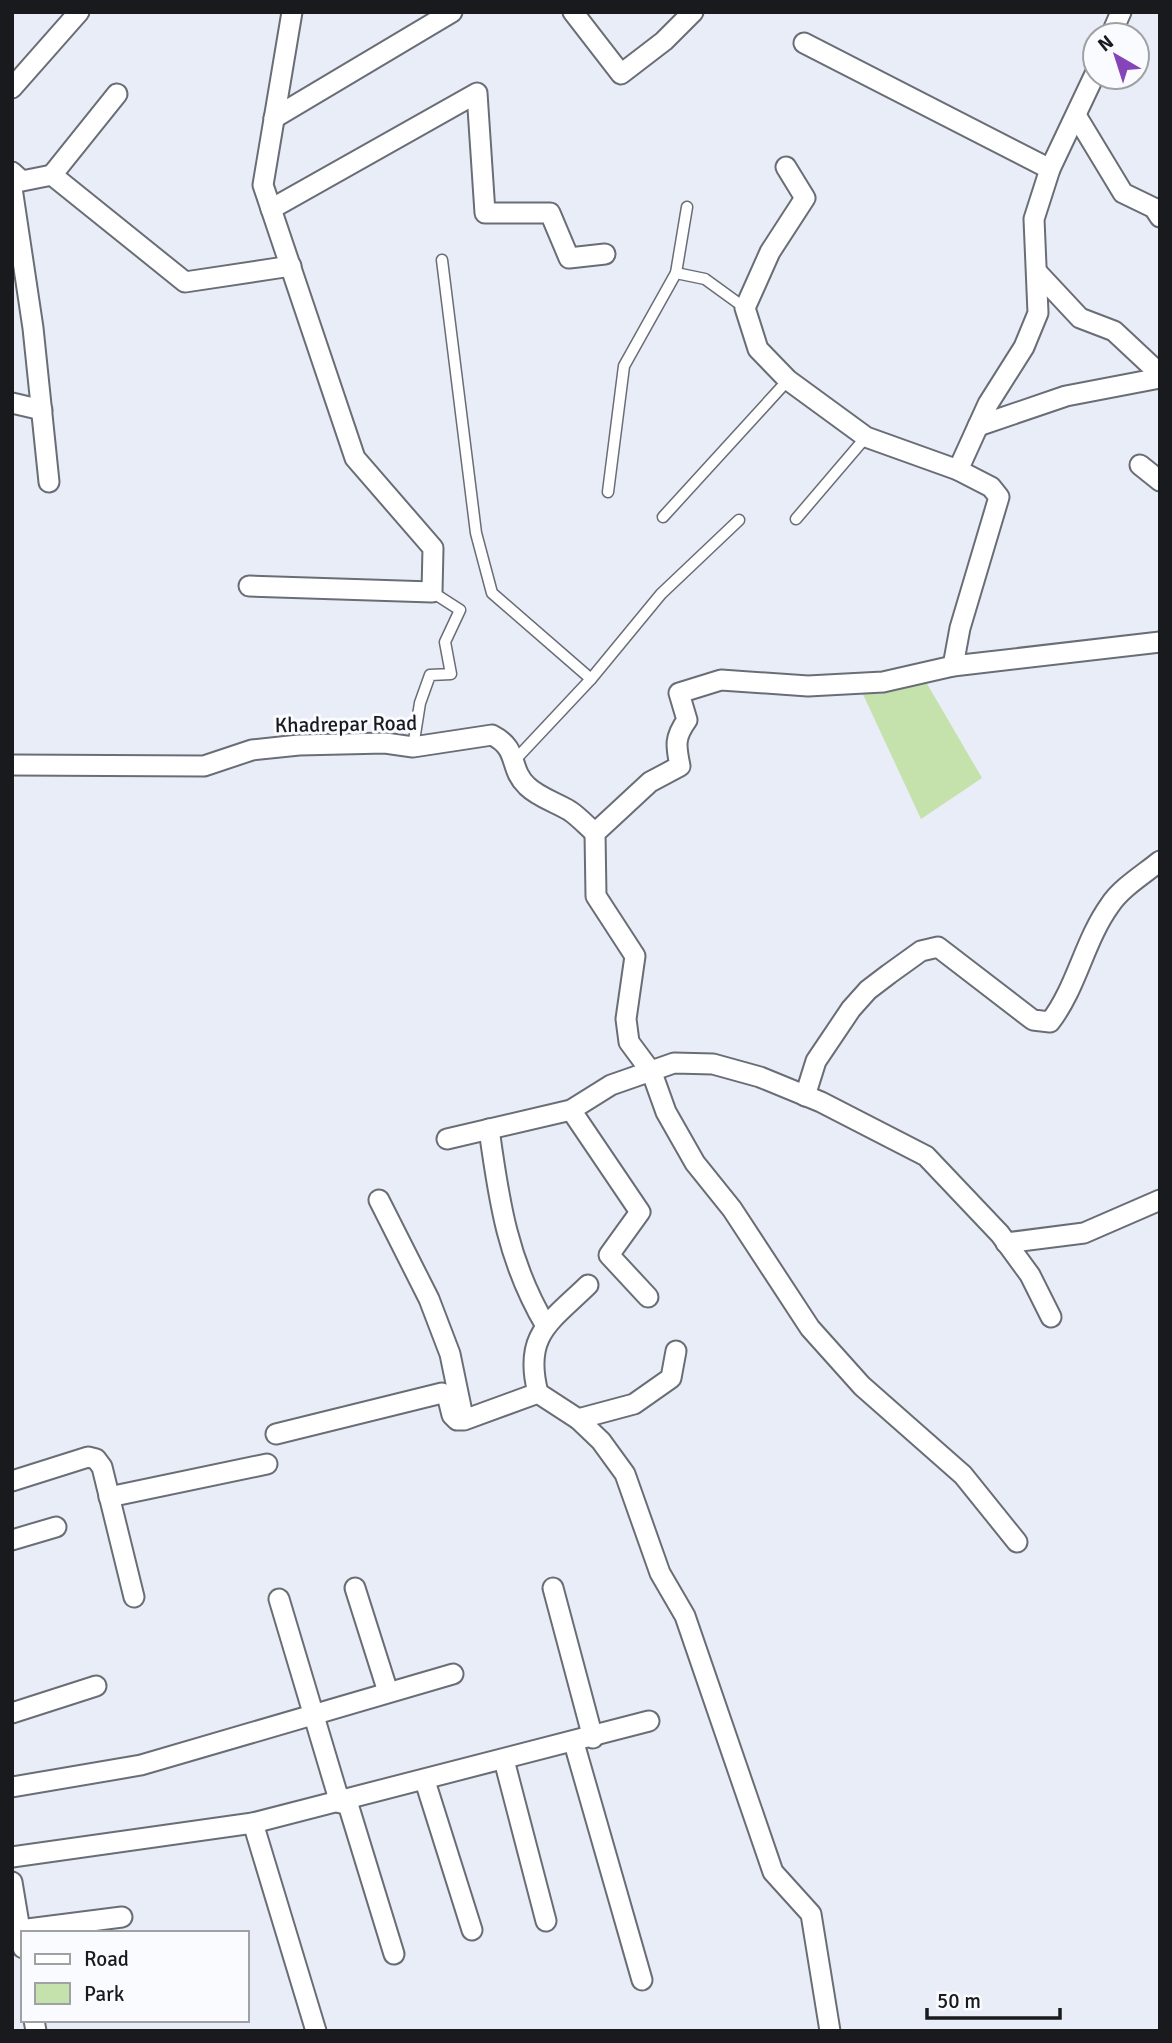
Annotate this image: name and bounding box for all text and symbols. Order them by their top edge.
north arrow [1081,21,1151,91]
text: N [1093,30,1119,57]
street label: Khadrepar Road [275,710,417,738]
legend [21,1931,248,2022]
text: Road [84,1946,129,1972]
scale bar [927,1976,1060,2020]
text: Park [84,1981,125,2007]
text: 50 m [937,1988,981,2014]

